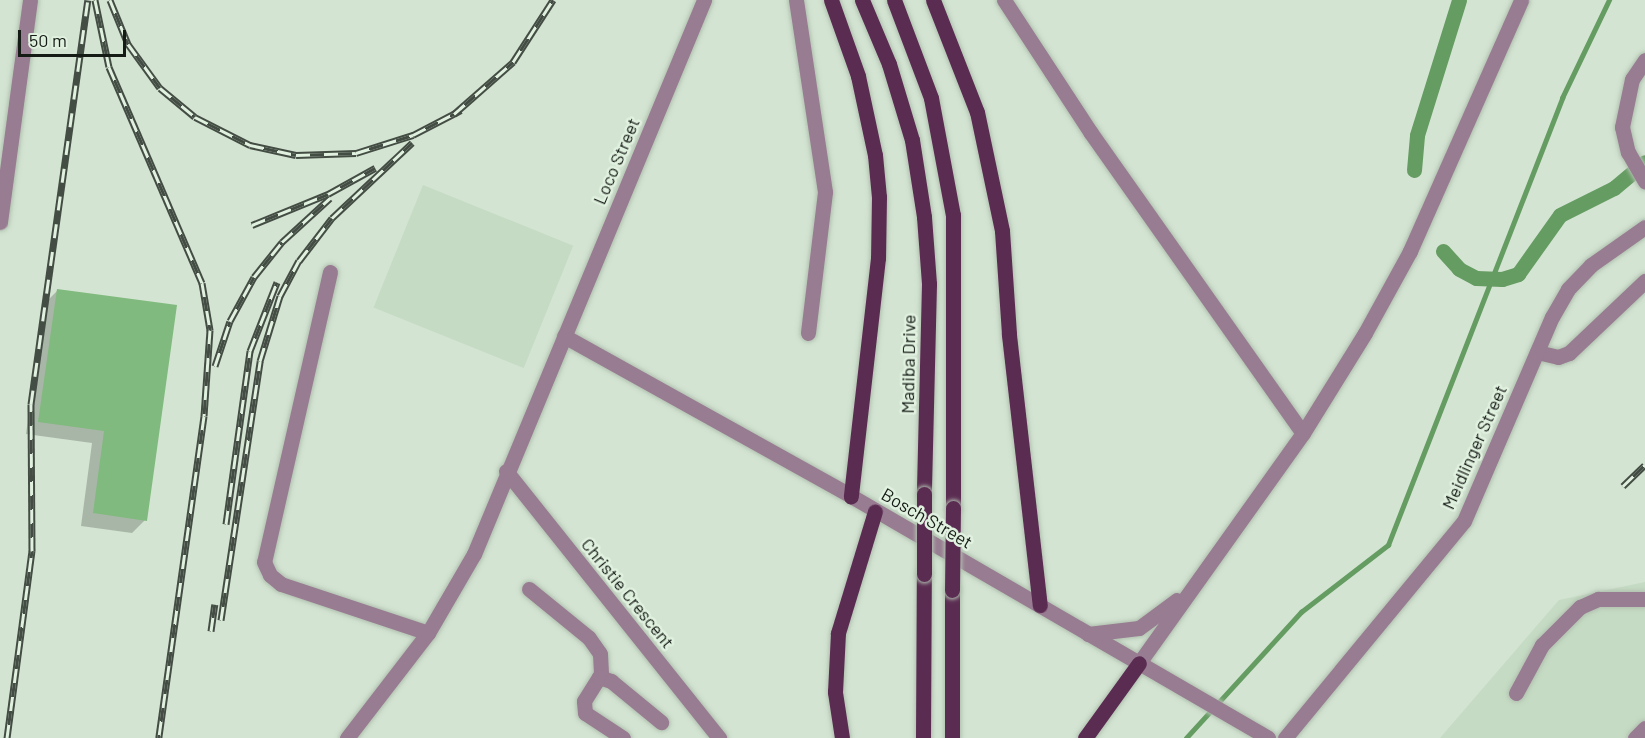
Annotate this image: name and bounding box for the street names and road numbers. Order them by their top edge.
street label: Loco Street [588,114,644,208]
street label: Madiba Drive [896,314,920,414]
street label: Meidlinger Street [1437,381,1511,513]
street label: Bosch Street [878,483,976,553]
street label: Christie Crescent [577,534,679,652]

